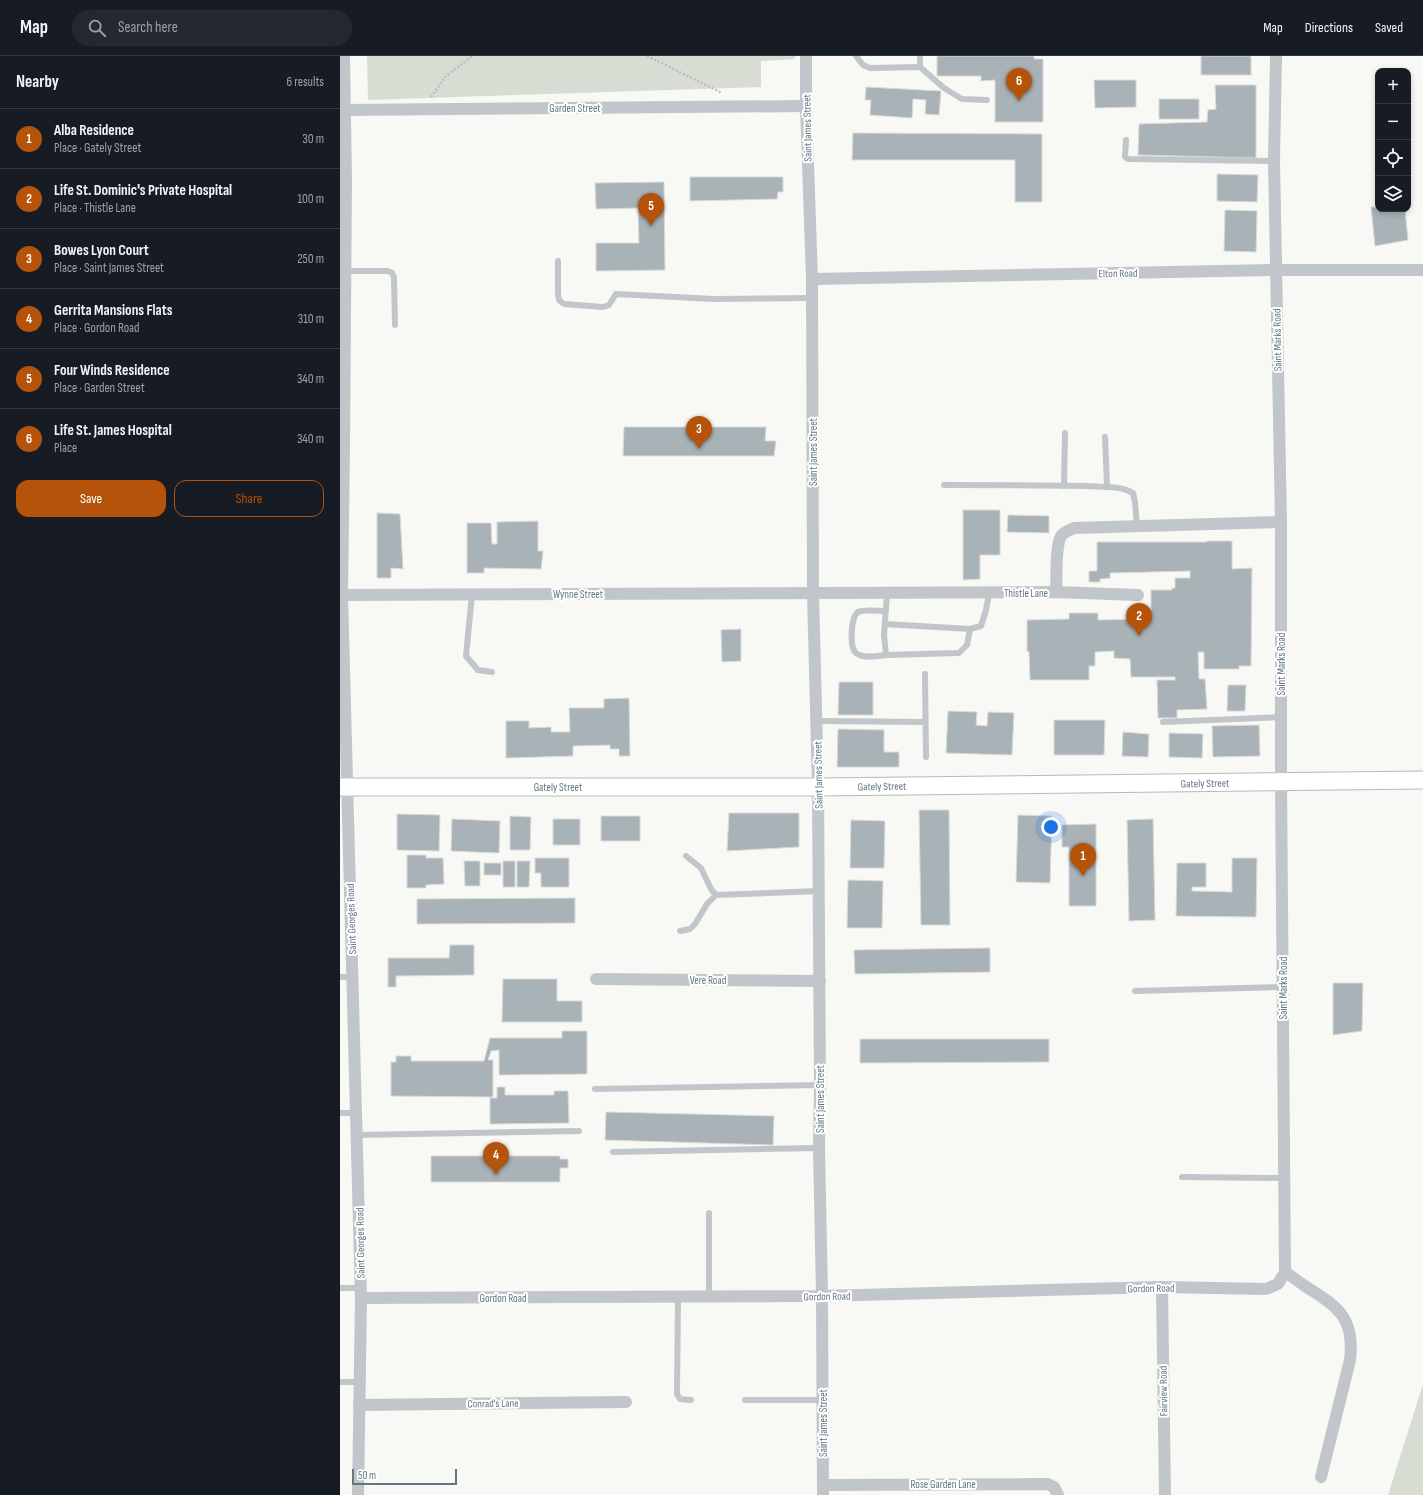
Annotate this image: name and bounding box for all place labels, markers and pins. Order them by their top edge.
pin: 6 [1006,68,1032,101]
pin: 5 [638,193,664,226]
pin: 3 [686,416,712,449]
pin: 2 [1126,603,1152,636]
pin: 1 [1070,843,1096,876]
pin: 4 [483,1142,509,1175]

